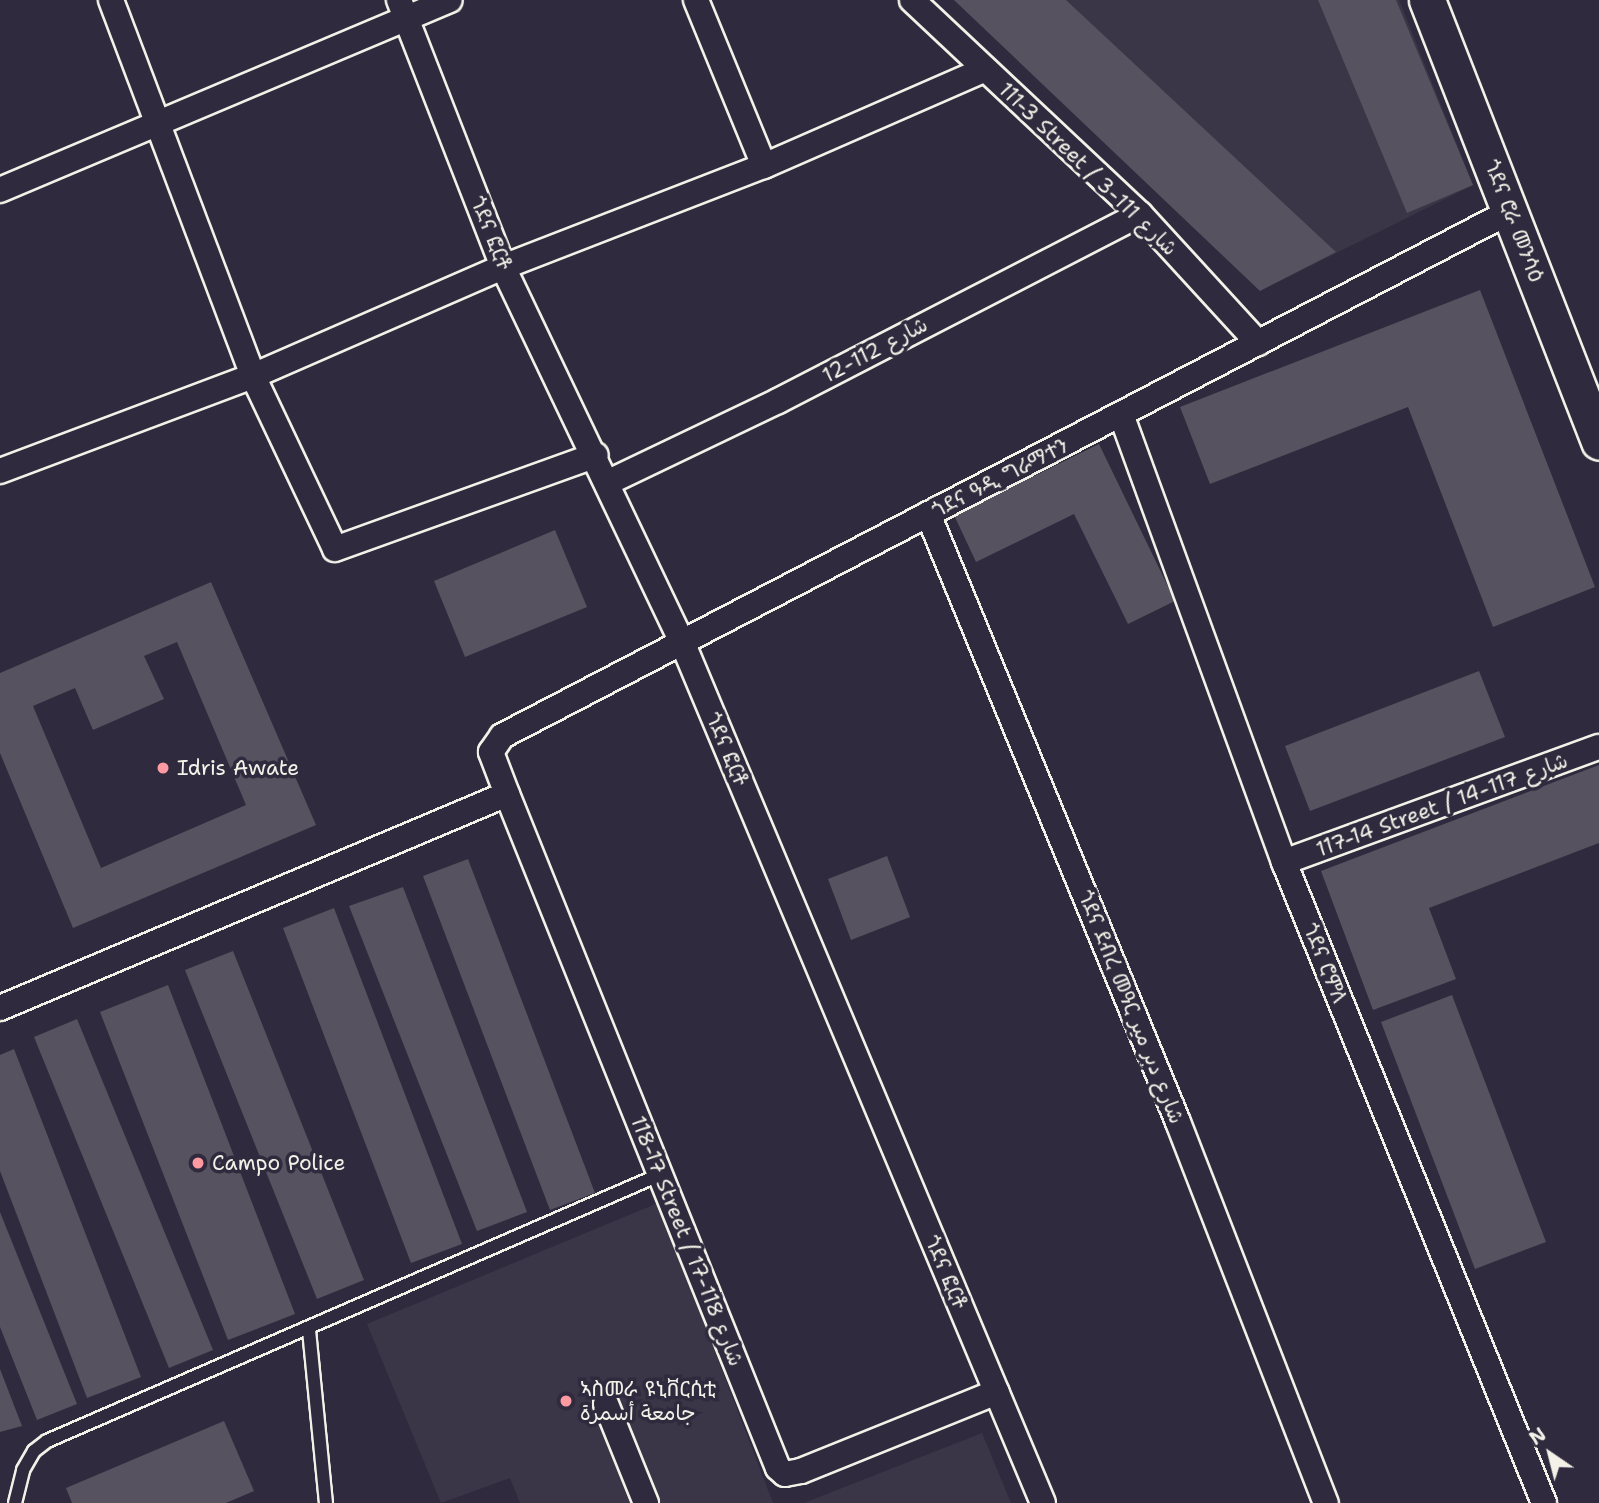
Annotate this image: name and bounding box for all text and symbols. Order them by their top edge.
street label: 111-3 Street / شارع 111-3 [993,77,1183,261]
street label: ጎደና ሮራ መንሳዕ [1479,156,1549,286]
street label: ጎደና ፎርቶ [465,192,517,274]
street label: شارع 112-12 [818,312,932,388]
street label: ጎደና ዓዲ ግራማተን [928,433,1072,523]
street label: ጎደና ፎርቶ [700,709,754,789]
street label: 117-14 Street / شارع 117-14 [1313,748,1571,862]
place label: Idris Awate [177,755,299,781]
marker: Idris Awate [155,760,171,776]
street label: ጎደና ደብረ መዓር شارع دبر مير [1073,887,1189,1127]
street label: ጎደና ሮምለ [1298,919,1352,1007]
street label: 118-17 Street / شارع 118-17 [625,1112,749,1370]
place label: Campo Police [212,1150,345,1176]
marker: Campo Police [190,1155,206,1171]
street label: ጎደና ፎርቶ [919,1232,973,1312]
place label: ኣስመራ ዩኒቨርሲቲ جامعة أسمرة [580,1376,716,1426]
marker: ኣስመራ ዩኒቨርሲቲ جامعة أسمرة [558,1393,574,1409]
north arrow [1515,1419,1585,1489]
text: N [1524,1422,1551,1451]

